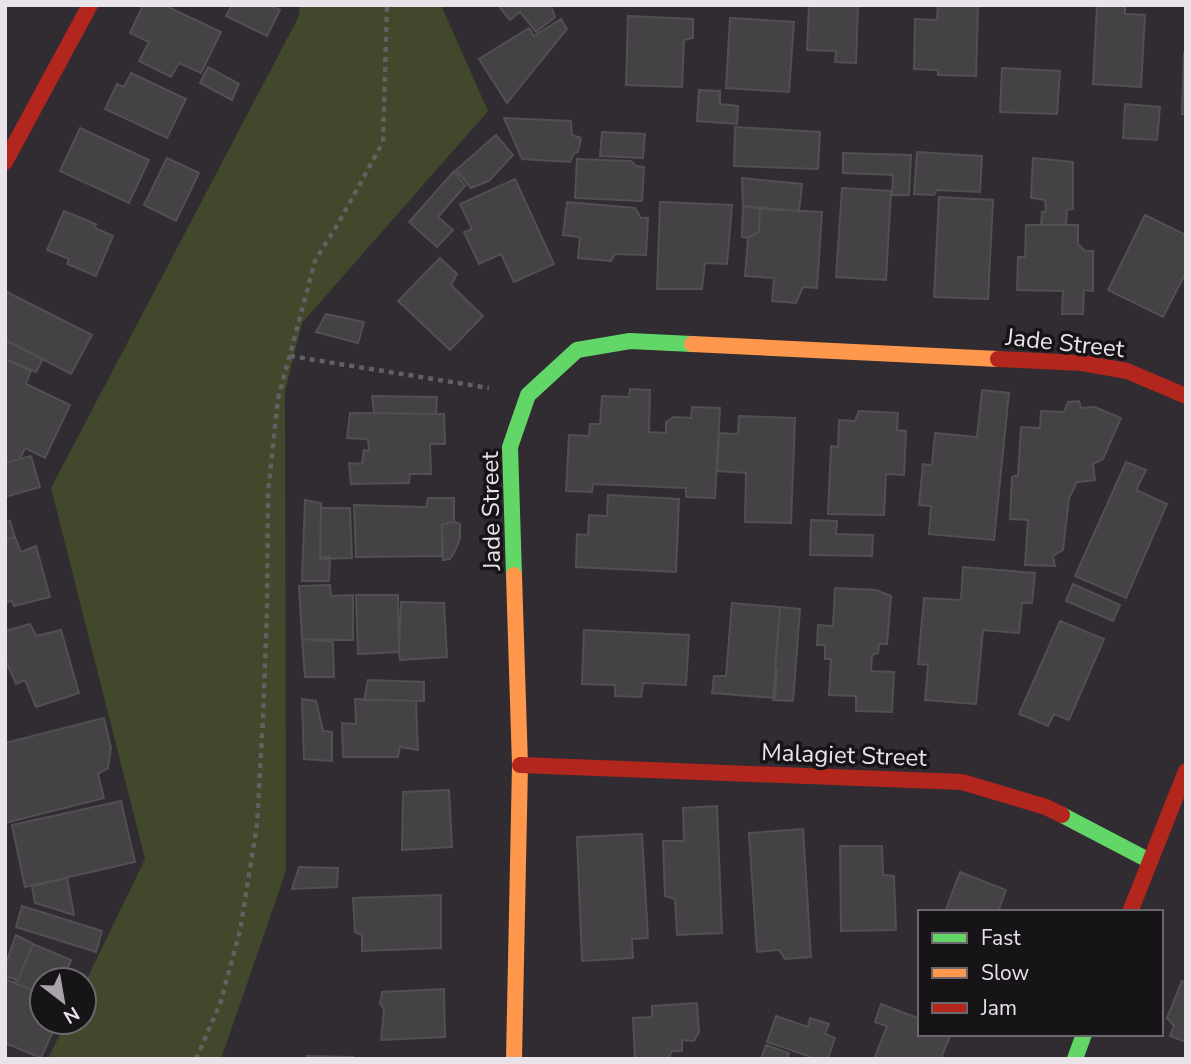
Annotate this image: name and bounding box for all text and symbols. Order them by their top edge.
street label: Jade Street [1003,321,1126,365]
street label: Jade Street [474,451,508,572]
street label: Malagiet Street [761,736,928,774]
legend [918,910,1163,1036]
text: Fast [981,924,1021,952]
text: Slow [981,959,1030,987]
north arrow [28,966,98,1036]
text: Jam [980,994,1017,1022]
text: N [58,1000,84,1030]

